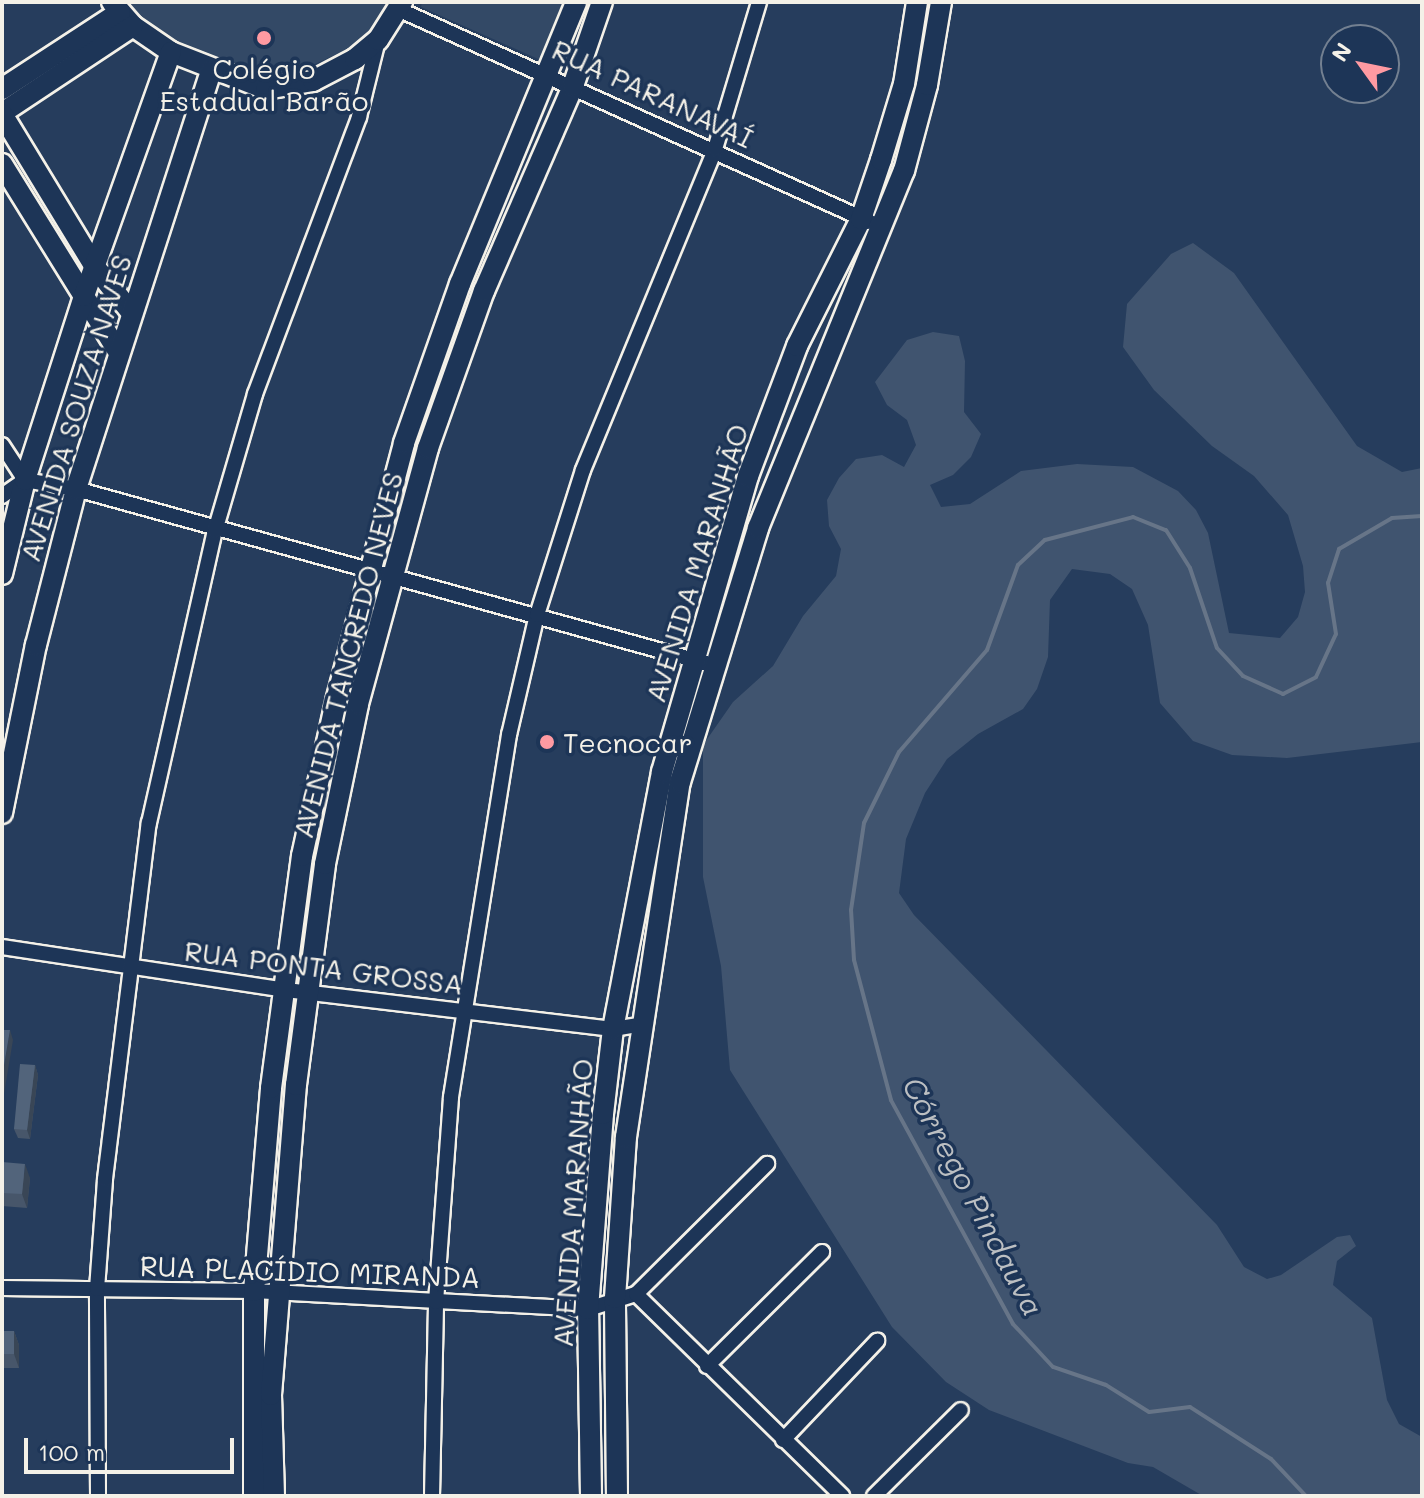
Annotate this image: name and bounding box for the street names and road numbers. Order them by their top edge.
street label: RUA PARANAVAÍ [547,32,759,154]
street label: AVENIDA SOUZA NAVES [12,250,138,566]
street label: AVENIDA MARANHÃO [638,420,754,706]
street label: AVENIDA TANCREDO NEVES [285,468,409,842]
street label: RUA PONTA GROSSA [183,933,465,1001]
street label: AVENIDA MARANHÃO [545,1057,599,1349]
street label: RUA PLACÍDIO MIRANDA [139,1248,481,1294]

